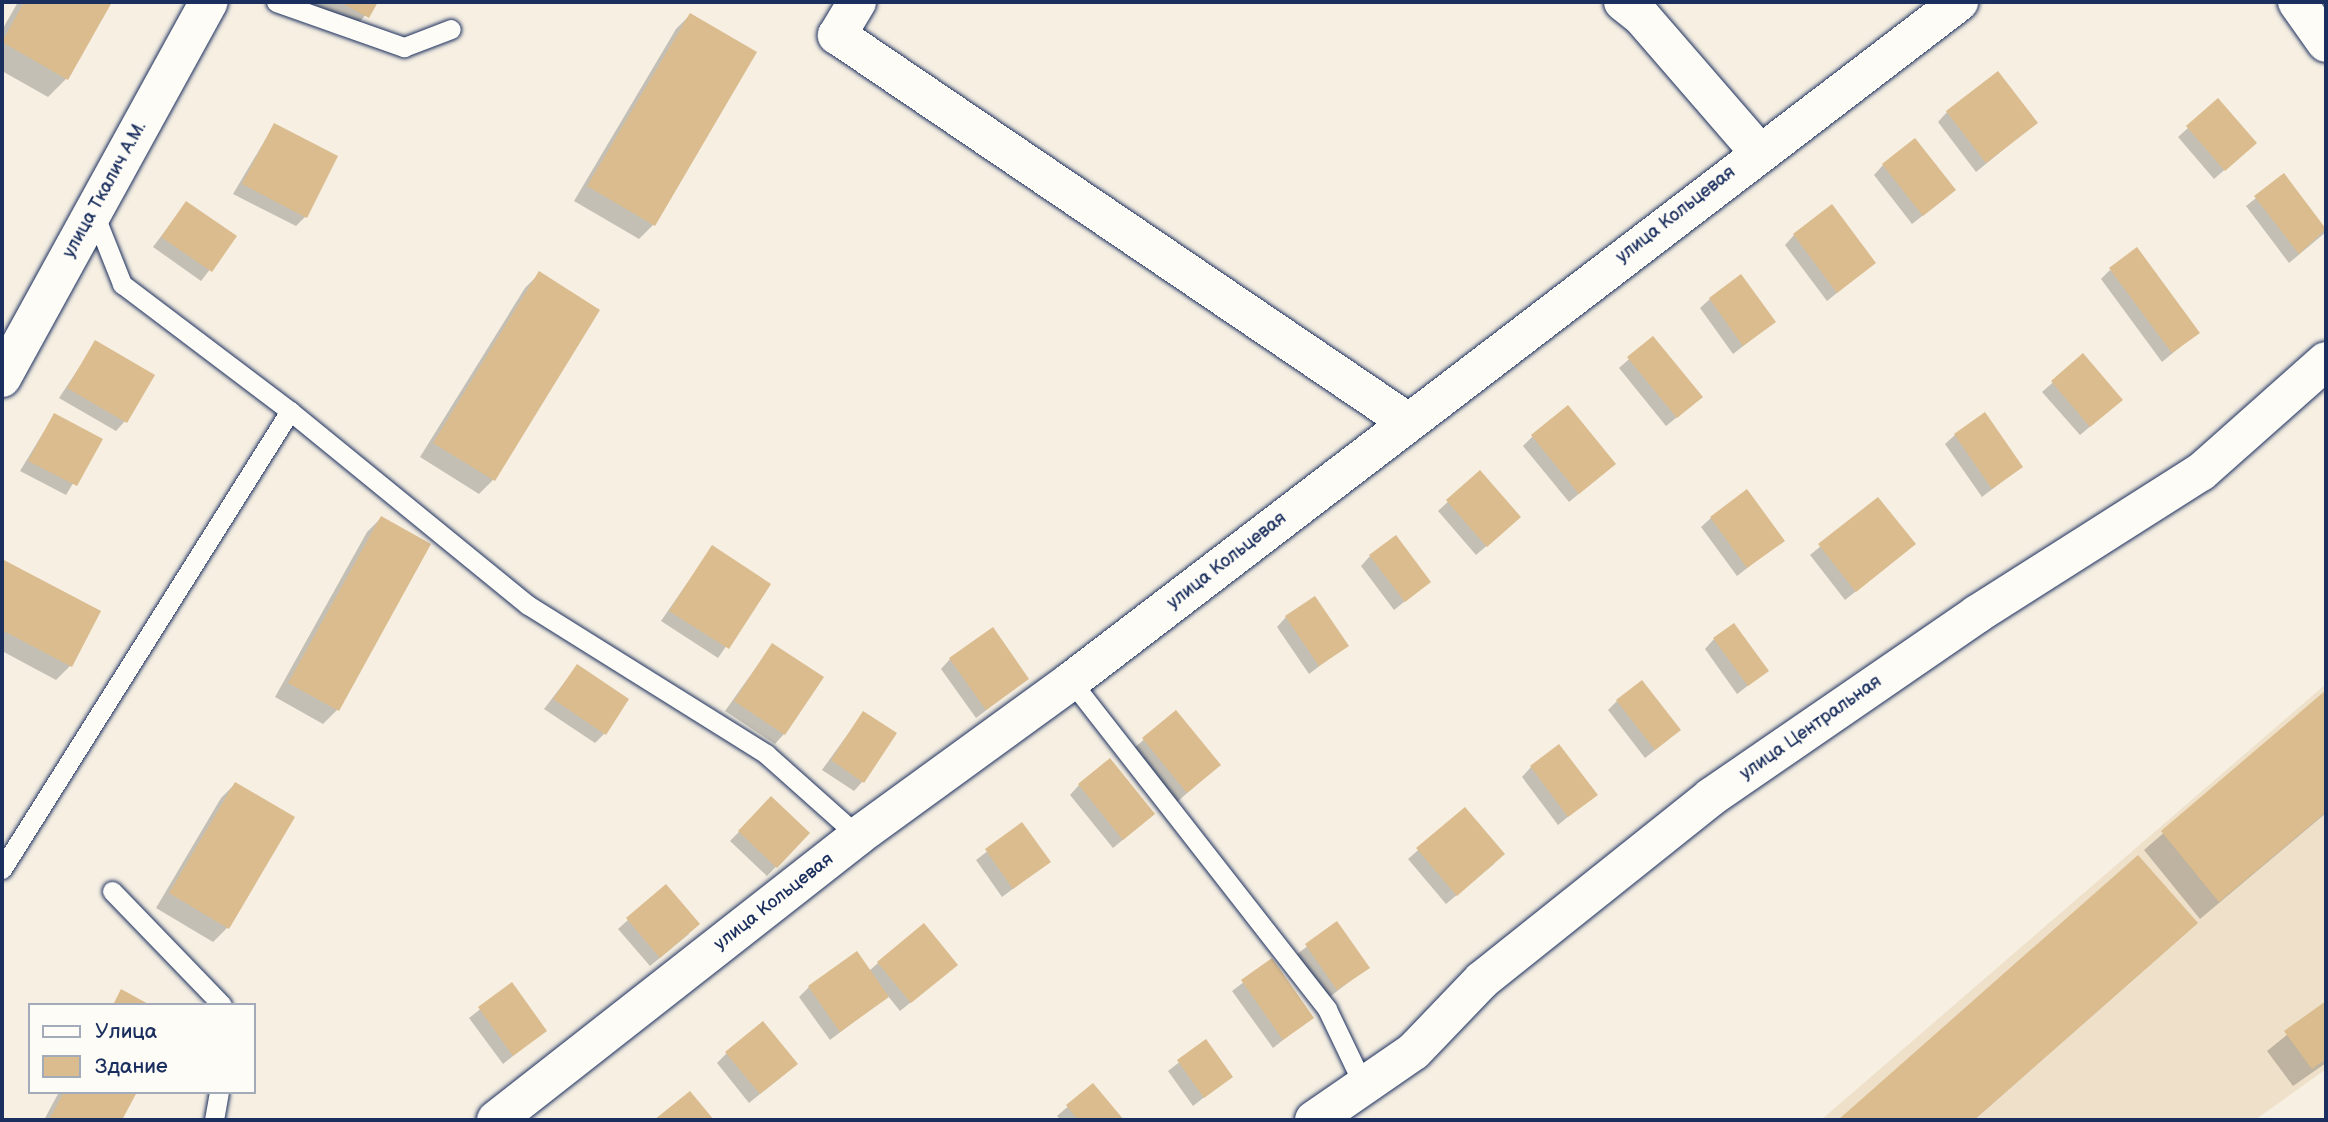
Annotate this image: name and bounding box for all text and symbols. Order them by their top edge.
street label: улица Ткалич А.М. [59,118,151,262]
street label: улица Кольцевая [1612,162,1740,268]
street label: улица Кольцевая [1163,508,1291,614]
street label: улица Центральная [1736,671,1886,785]
street label: улица Кольцевая [710,849,838,955]
legend [28,1003,256,1094]
text: Улица [95,1019,157,1044]
text: Здание [95,1054,168,1079]

